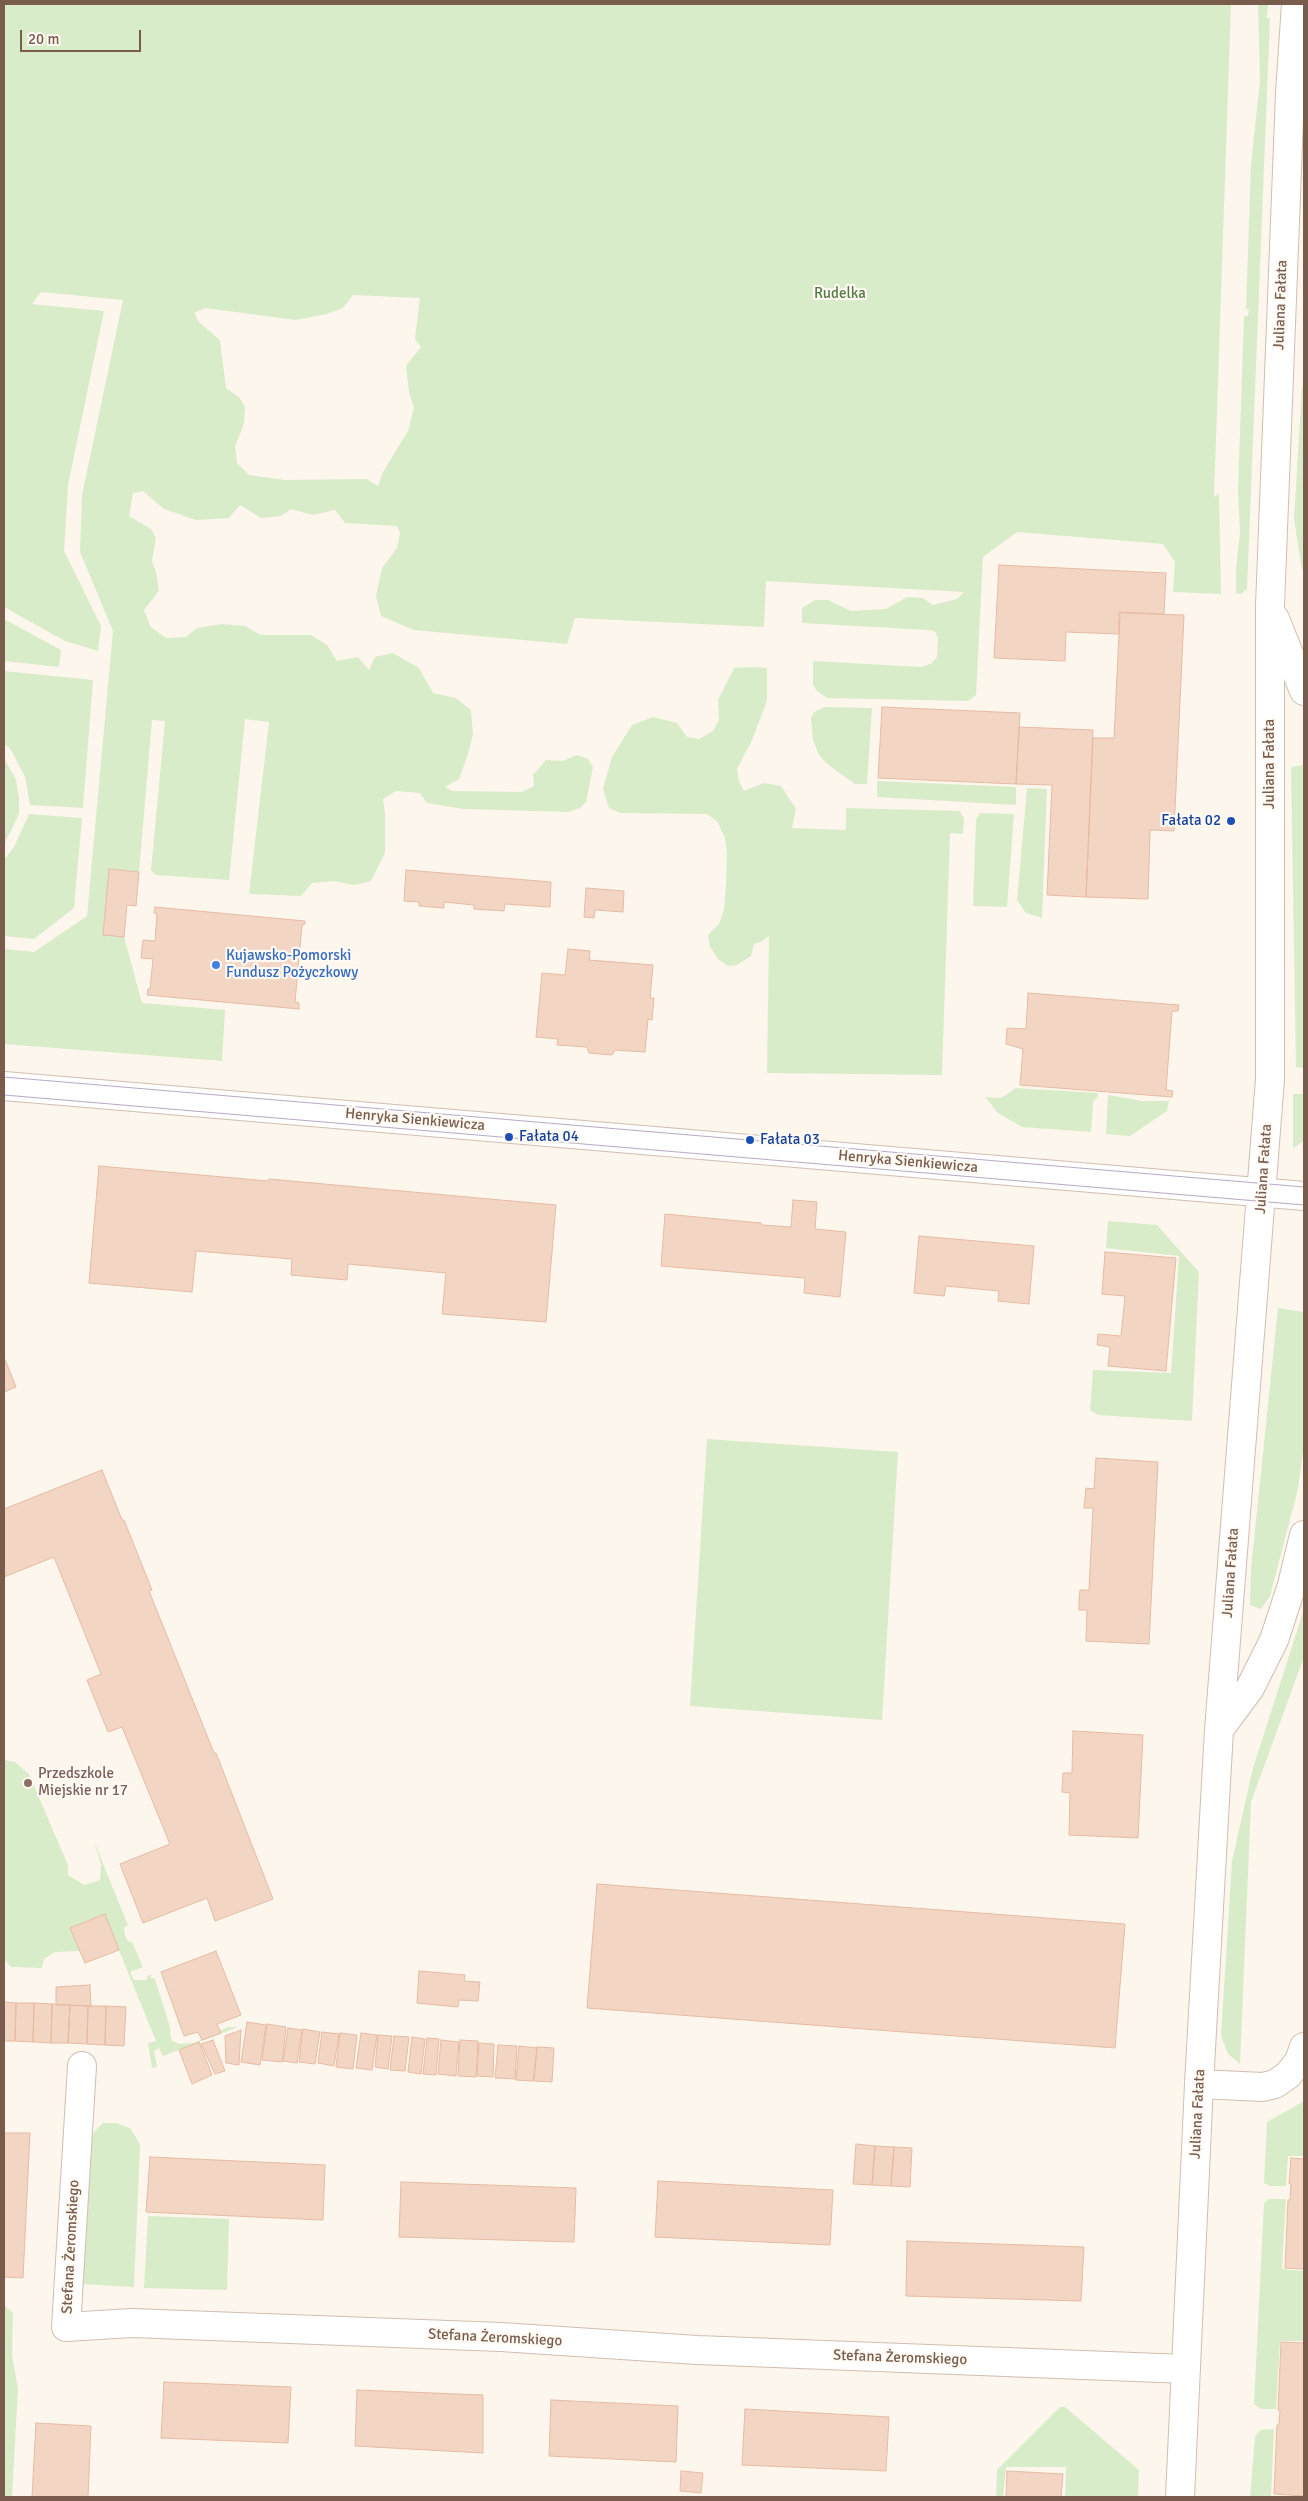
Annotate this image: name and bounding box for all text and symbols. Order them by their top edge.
scale bar [22,20,144,52]
text: 20 m [28,30,59,48]
street label: Juliana Fałata [1270,260,1292,350]
park label: Rudelka [814,285,866,303]
street label: Juliana Fałata [1261,719,1279,809]
place label: Fałata 02 [1161,812,1221,830]
marker: Fałata 02 [1225,815,1237,827]
place label: Kujawsko-Pomorski Fundusz Pożyczkowy [226,947,358,982]
marker: Kujawsko-Pomorski Fundusz Pożyczkowy [210,959,222,971]
street label: Henryka Sienkiewicza [344,1105,486,1135]
street label: Juliana Fałata [1252,1123,1276,1215]
place label: Fałata 04 [519,1128,579,1146]
marker: Fałata 04 [503,1131,515,1143]
place label: Fałata 03 [760,1131,820,1149]
marker: Fałata 03 [744,1134,756,1146]
street label: Henryka Sienkiewicza [837,1147,979,1177]
street label: Juliana Fałata [1219,1527,1243,1619]
place label: Przedszkole Miejskie nr 17 [38,1765,128,1800]
marker: Przedszkole Miejskie nr 17 [22,1777,34,1789]
street label: Juliana Fałata [1187,2068,1209,2160]
street label: Stefana Żeromskiego [58,2179,84,2315]
street label: Stefana Żeromskiego [427,2325,563,2351]
street label: Stefana Żeromskiego [832,2347,968,2369]

